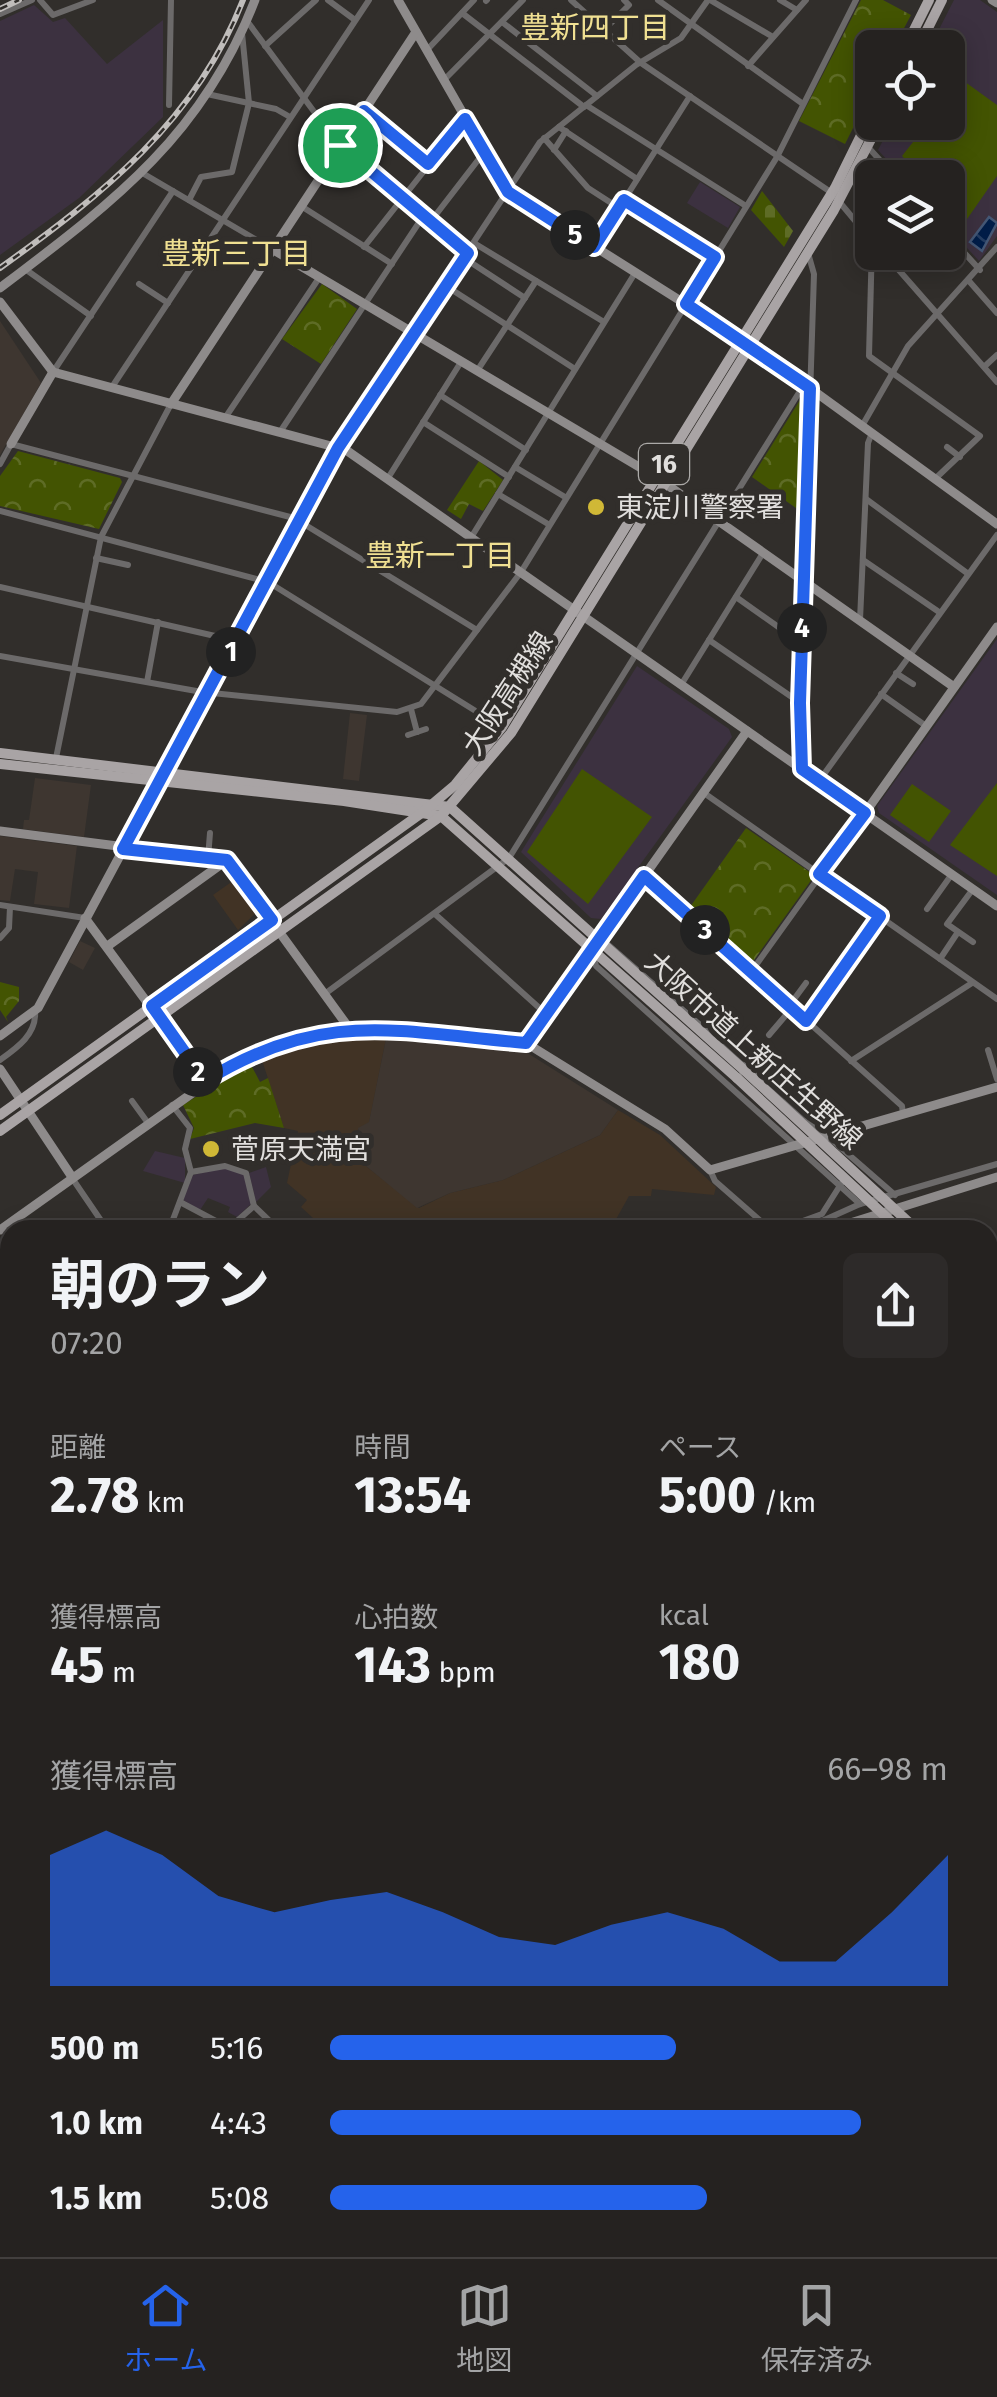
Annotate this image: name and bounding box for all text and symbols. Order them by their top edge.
district label: 豊新四丁目 [520,10,670,46]
map controls [855,30,965,270]
button: locate [855,30,965,140]
pin [298,103,383,188]
icon: arrive [313,118,368,173]
button: layers [855,160,965,270]
pin: 5 [550,210,600,260]
text: 5 [567,218,583,251]
district label: 豊新三丁目 [161,236,311,272]
road number: 16 [639,444,689,484]
place label: 東淀川警察署 [616,491,784,524]
marker: 東淀川警察署 [585,496,607,518]
district label: 豊新一丁目 [365,538,515,574]
pin: 4 [777,603,827,653]
text: 4 [794,611,810,644]
street label: 大阪高槻線 [455,626,559,761]
pin: 1 [206,627,256,677]
text: 1 [225,635,238,668]
pin: 3 [680,905,730,955]
text: 3 [698,913,712,946]
street label: 大阪市道上新庄生野線 [639,944,869,1156]
pin: 2 [173,1047,223,1097]
text: 2 [191,1055,205,1088]
place label: 菅原天満宮 [231,1133,371,1166]
marker: 菅原天満宮 [200,1138,222,1160]
text: 朝のラン [50,1253,270,1319]
button: share [843,1253,948,1358]
text: 07:20 [50,1324,123,1362]
text: 距離 [50,1431,106,1464]
text: 時間 [354,1431,410,1464]
text: ペース [659,1431,741,1464]
text: 2.78 [50,1465,139,1525]
text: 13:54 [354,1465,471,1525]
text: 5:00 [659,1465,756,1525]
text: km [139,1486,185,1519]
text: /km [756,1486,816,1519]
text: kcal [659,1599,709,1632]
text: 獲得標高 [50,1601,162,1634]
text: 心拍数 [354,1601,438,1634]
text: 180 [659,1632,740,1692]
text: 45 [50,1635,105,1695]
text: 143 [354,1635,431,1695]
text: m [105,1656,136,1689]
text: bpm [431,1656,496,1689]
text: 66–98 m [827,1750,948,1788]
text: 獲得標高 [50,1757,178,1795]
text: 500 m [50,2029,139,2067]
text: 5:16 [210,2029,263,2067]
text: 1.0 km [50,2104,143,2142]
text: 4:43 [210,2104,267,2142]
text: 1.5 km [50,2179,142,2217]
text: 5:08 [210,2179,269,2217]
tab: ホーム [124,2278,207,2378]
tab: 地図 [456,2278,512,2378]
tab: 保存済み [761,2278,873,2378]

